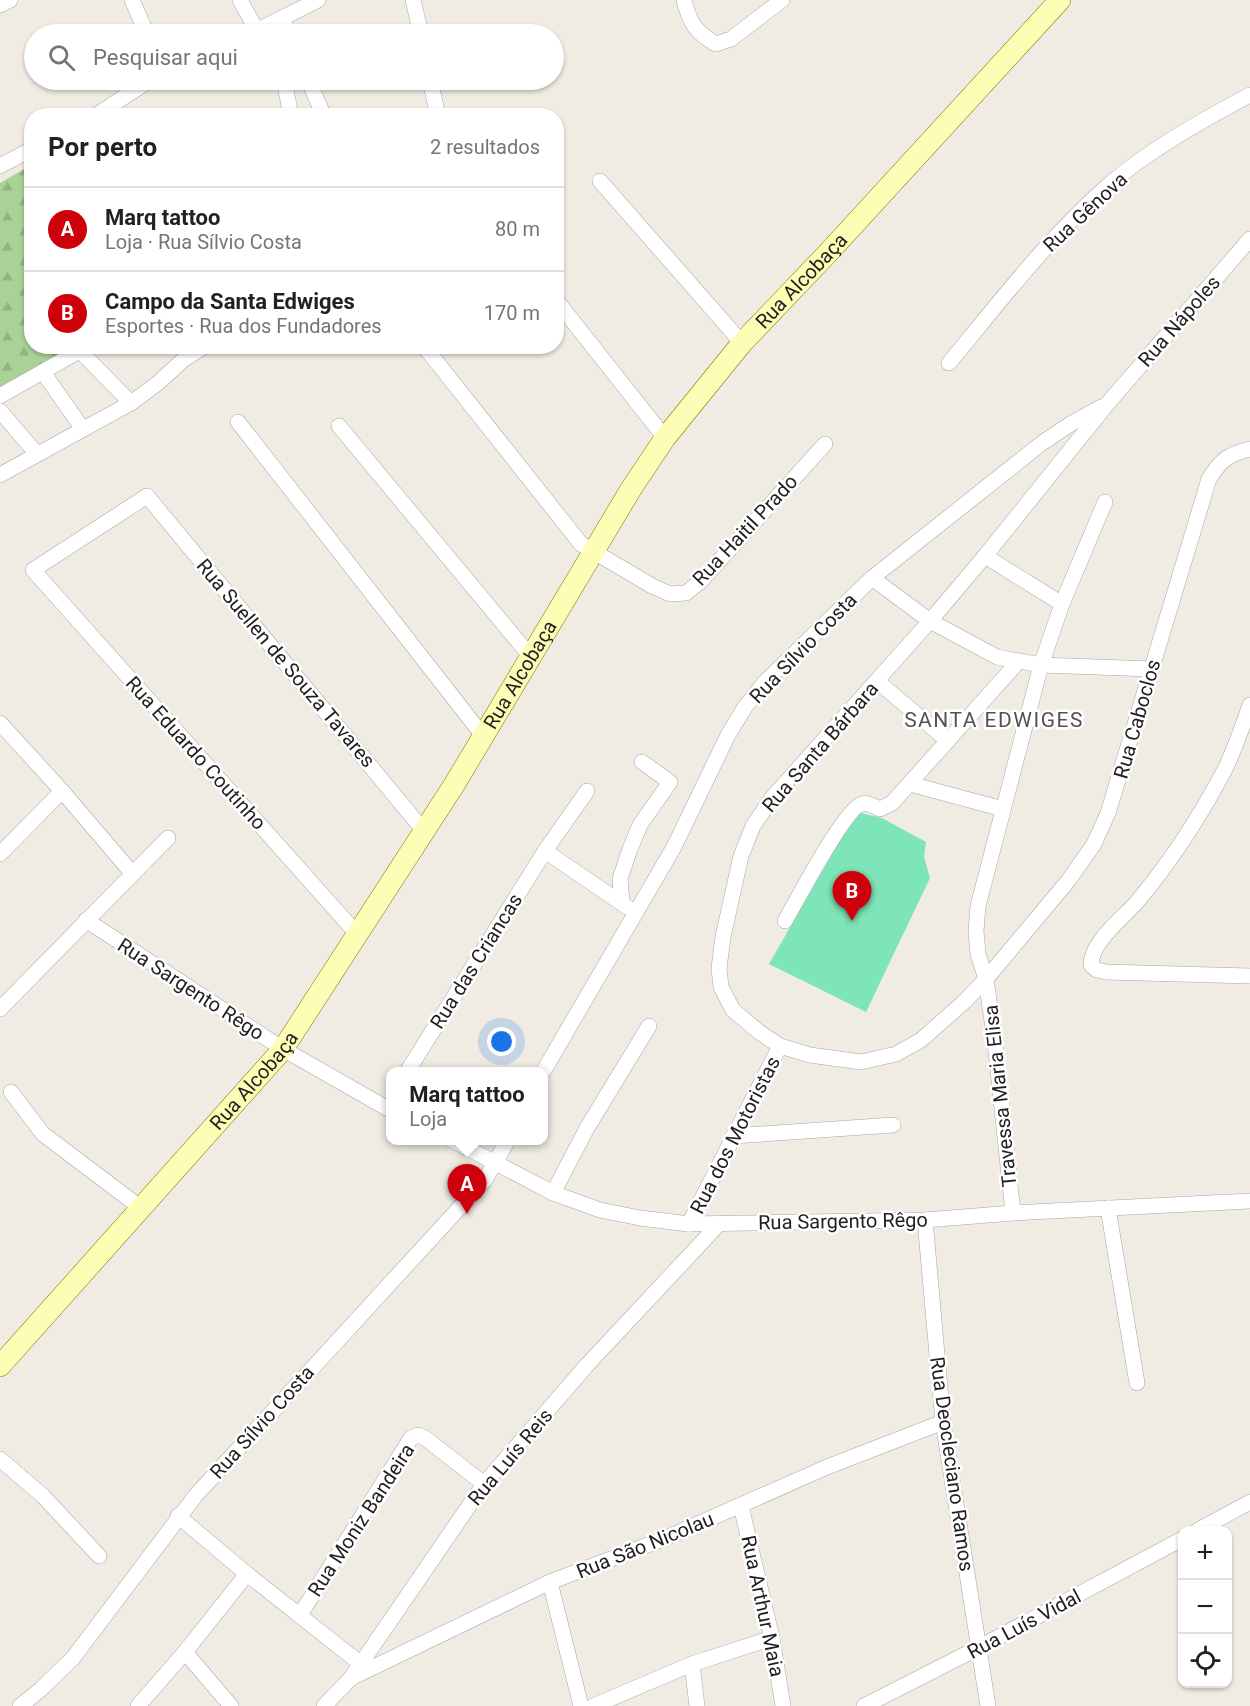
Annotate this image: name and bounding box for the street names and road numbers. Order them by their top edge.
street label: Rua Gênova [1038,167,1132,257]
street label: Rua Alcobaça [750,228,852,333]
street label: Rua Nápoles [1133,271,1225,371]
street label: Rua Haitil Prado [687,470,803,590]
street label: Rua Suellen de Souza Tavares [192,554,380,772]
street label: Rua Sílvio Costa [744,588,862,708]
street label: Rua Alcobaça [478,616,562,733]
street label: Rua Caboclos [1109,657,1165,781]
street label: Rua Eduardo Coutinho [121,671,271,835]
street label: Rua Santa Bárbara [757,677,883,817]
street label: Rua das Criancas [425,889,527,1033]
street label: Rua Sargento Rêgo [113,933,269,1045]
street label: Travessa Maria Elisa [978,1004,1022,1188]
street label: Rua Alcobaça [205,1027,303,1135]
street label: Rua dos Motoristas [685,1052,785,1218]
street label: Rua Sargento Rêgo [758,1208,928,1234]
street label: Rua Deocleciano Ramos [925,1355,979,1573]
street label: Rua Sílvio Costa [205,1360,319,1484]
street label: Rua Luís Reis [463,1404,557,1510]
street label: Rua Moniz Bandeira [303,1439,419,1601]
street label: Rua São Nicolau [573,1507,717,1583]
street label: Rua Arthur Maia [736,1533,790,1679]
street label: Rua Luís Vidal [963,1584,1085,1664]

